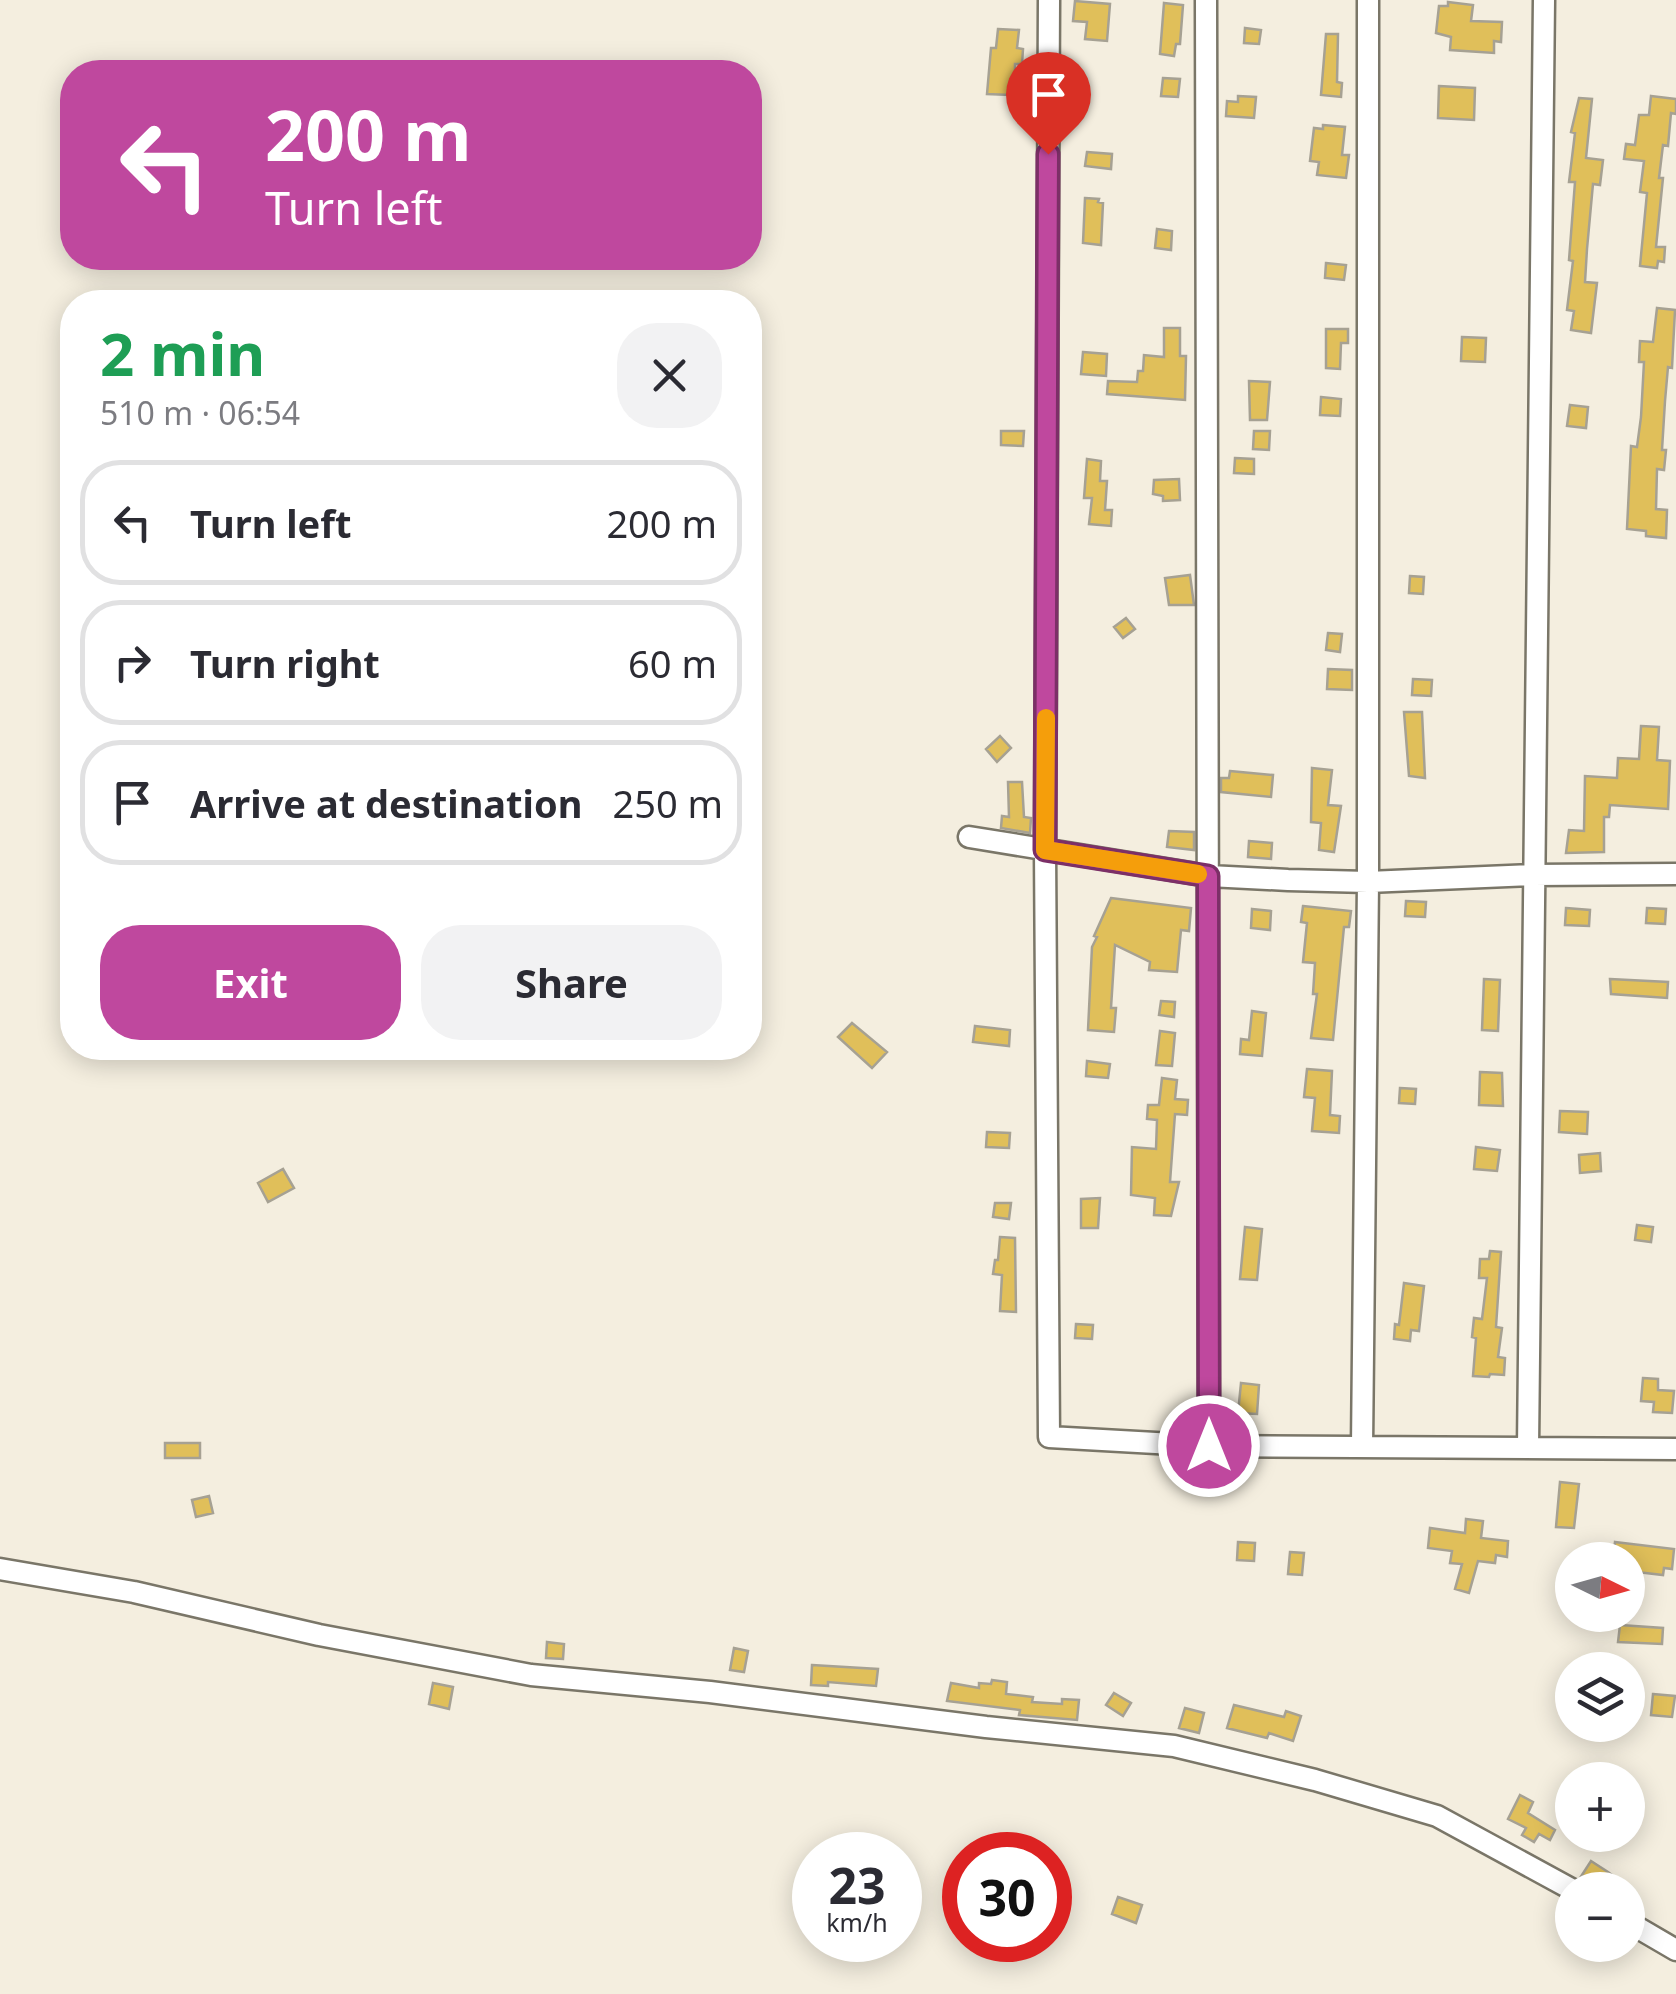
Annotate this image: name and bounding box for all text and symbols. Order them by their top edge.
pin [1006,52,1091,155]
icon: arrive [1021,67,1076,122]
text: 200 m [265,86,472,182]
icon: left [100,100,230,230]
text: Turn left [265,177,442,238]
text: 2 min [100,312,265,394]
button: close [617,323,722,428]
text: 510 m · 06:54 [100,391,300,434]
icon: left [105,495,160,550]
text: Turn left [190,497,352,549]
text: 200 m [606,497,717,549]
icon: right [105,635,160,690]
text: Turn right [190,637,380,689]
text: 60 m [628,637,717,689]
icon: arrive [105,775,160,830]
text: Arrive at destination [190,777,582,829]
text: 250 m [612,777,723,829]
button: Exit [100,925,401,1040]
button: Share [421,925,722,1040]
position arrow [1157,1394,1261,1498]
north arrow [1555,1542,1645,1632]
map controls [1555,1542,1645,1962]
button: layers [1555,1652,1645,1742]
button: + [1555,1762,1645,1852]
speed limit sign: 30 [942,1832,1072,1962]
text: 23 [828,1851,886,1919]
button: − [1555,1872,1645,1962]
text: km/h [826,1905,888,1939]

